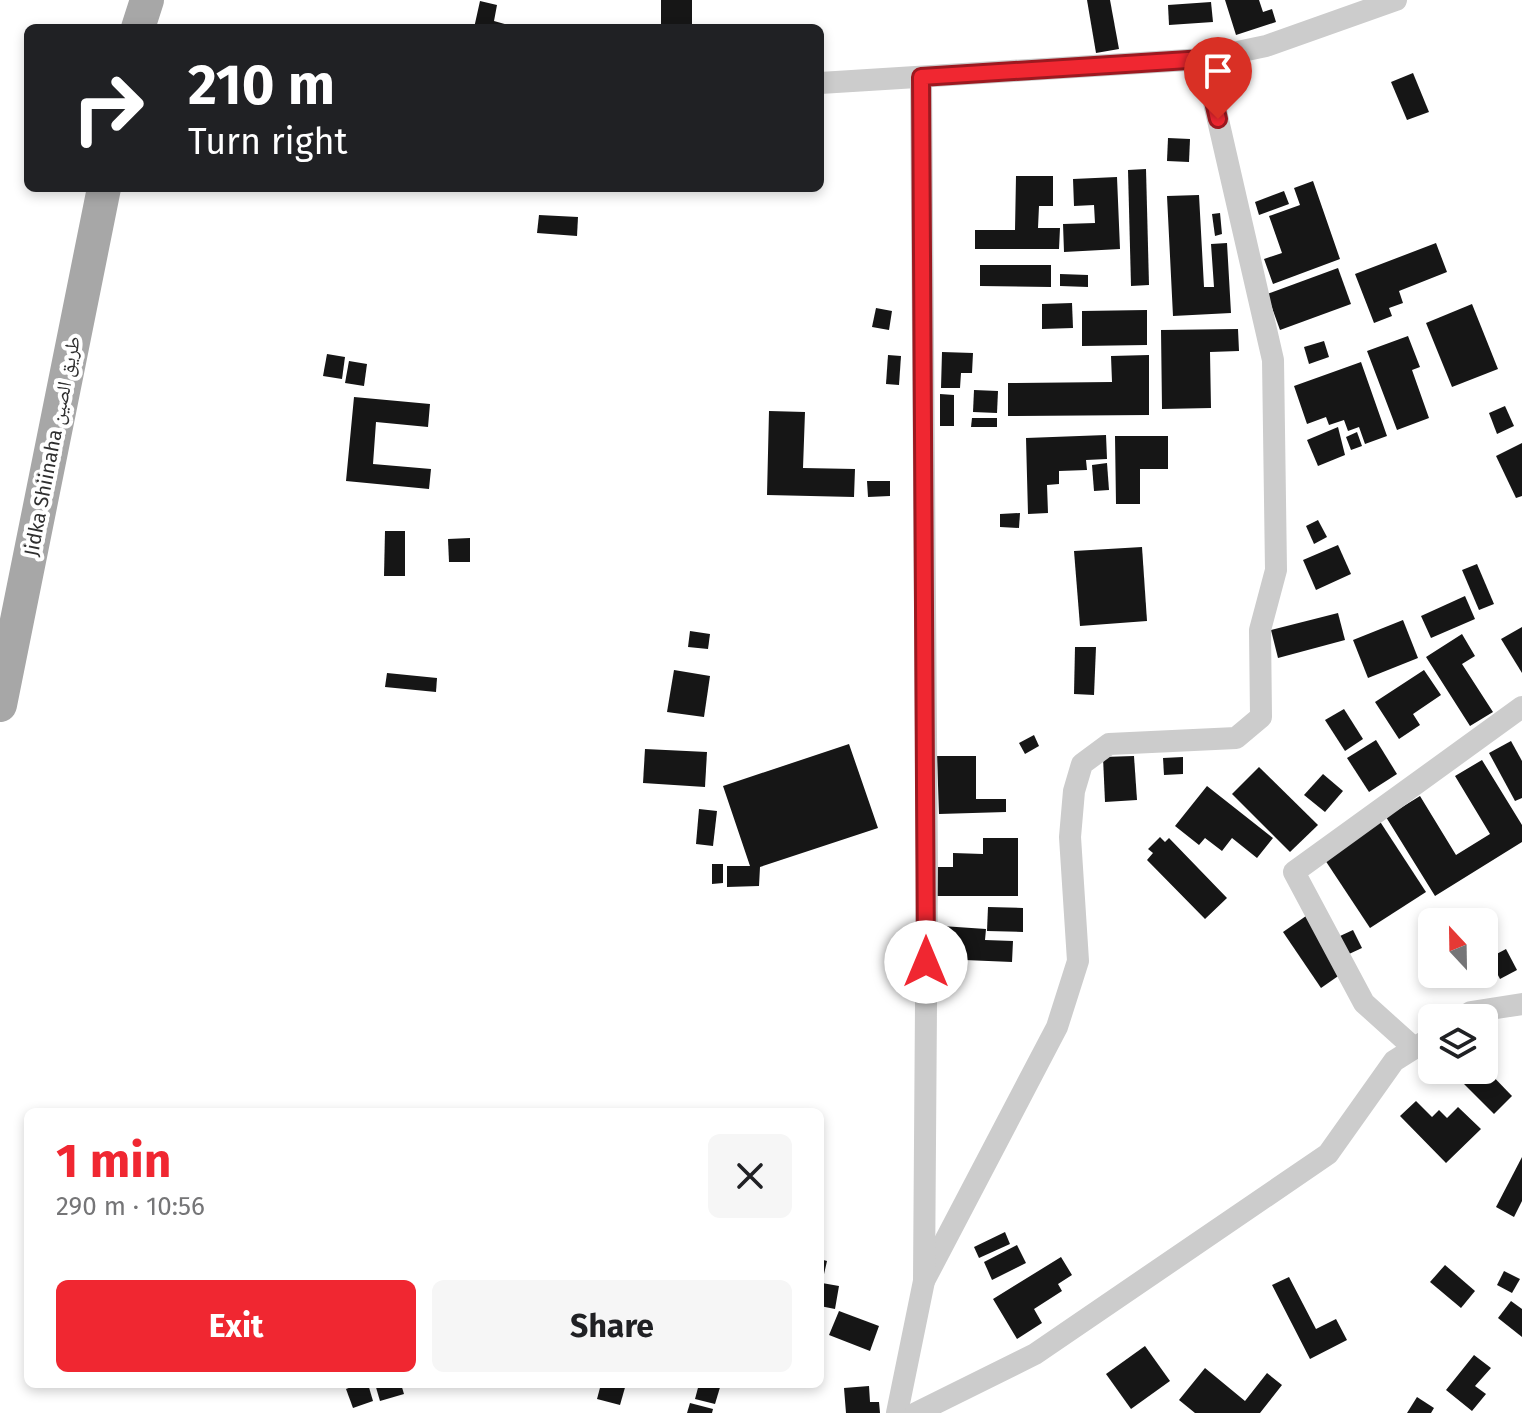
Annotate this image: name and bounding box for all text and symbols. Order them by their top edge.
pin [1184,37,1252,119]
icon: arrive [1196,49,1240,93]
text: 210 m [188,52,335,119]
icon: right [56,56,160,160]
text: Turn right [188,120,348,164]
street label: Jidka Shiinaha طريق الصين [19,334,85,558]
north arrow [1418,908,1498,988]
map controls [1418,908,1498,1084]
position arrow [884,920,968,1004]
button: layers [1418,1004,1498,1084]
text: 1 min [56,1132,171,1190]
button: close [708,1134,792,1218]
text: 290 m · 10:56 [56,1191,205,1222]
button: Exit [56,1280,416,1372]
button: Share [432,1280,792,1372]

